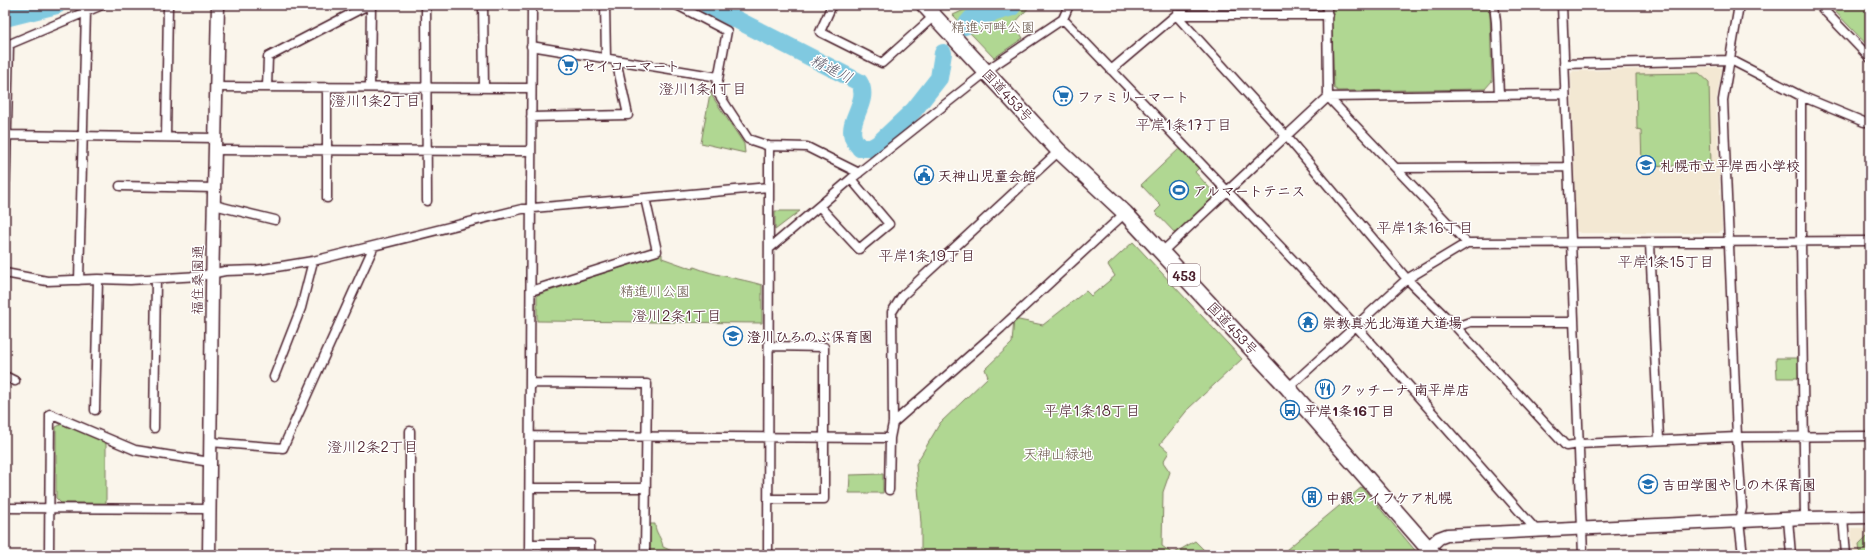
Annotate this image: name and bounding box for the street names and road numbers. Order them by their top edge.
street label: 国道453号 [978,64,1038,126]
street label: 福住桑園通 [187,245,207,315]
road number: 453 [1168,264,1200,286]
street label: 国道453号 [1203,297,1263,359]

